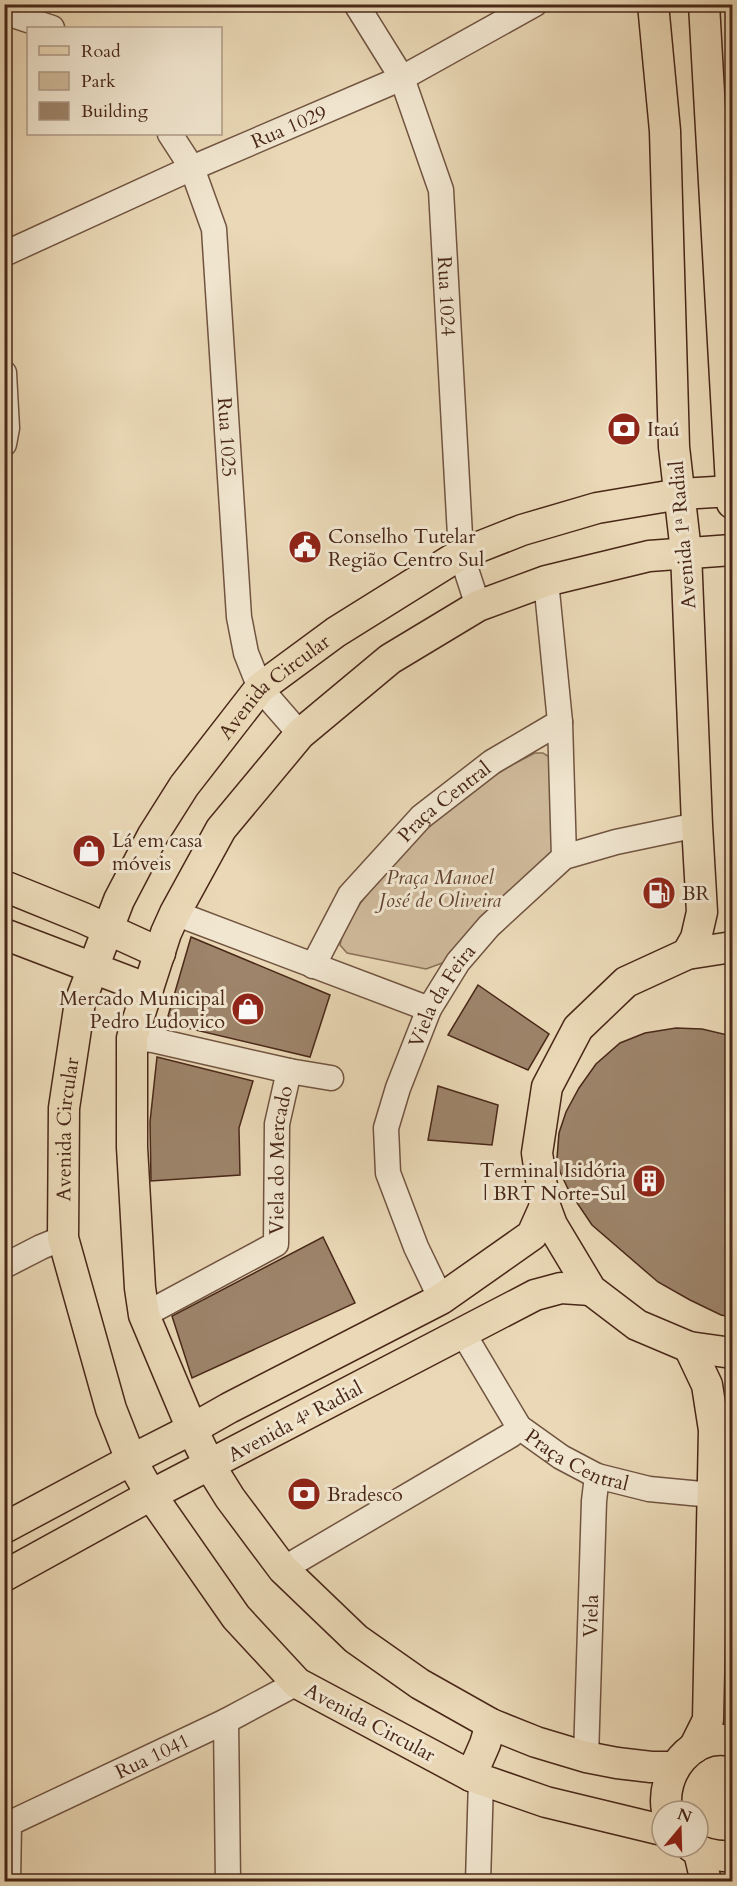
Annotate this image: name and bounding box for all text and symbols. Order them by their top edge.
legend [27,27,222,135]
text: Road [81,39,121,64]
text: Park [81,69,116,94]
text: Building [81,99,149,124]
street label: Rua 1029 [247,99,331,155]
street label: Rua 1024 [431,256,462,337]
street label: Rua 1025 [211,397,243,478]
bank icon: Itaú [606,411,642,447]
place label: Itaú [647,416,680,443]
street label: Avenida 1ª Radial [663,460,702,610]
place label: Conselho Tutelar Região Centro Sul [328,523,484,573]
public building icon: Conselho Tutelar Região Centro Sul [287,529,323,565]
street label: Avenida Circular [212,628,336,745]
street label: Praça Central [391,755,496,848]
place label: Lá em casa móveis [112,827,203,877]
shop icon: Lá em casa móveis [71,833,107,869]
park label: Praça Manoel José de Oliveira [374,864,501,914]
fuel station icon: BR [641,875,677,911]
place label: BR [682,880,710,907]
street label: Viela da Feira [402,938,482,1051]
place label: Mercado Municipal Pedro Ludovico [59,985,225,1035]
shop icon: Mercado Municipal Pedro Ludovico [230,991,266,1027]
street label: Avenida Circular [50,1055,86,1202]
street label: Viela do Mercado [263,1083,299,1235]
place label: Terminal Isidória | BRT Norte-Sul [480,1157,626,1207]
building icon: Terminal Isidória | BRT Norte-Sul [631,1163,667,1199]
street label: Avenida 4ª Radial [223,1375,367,1468]
street label: Praça Central [519,1423,631,1497]
bank icon: Bradesco [286,1476,322,1512]
place label: Bradesco [327,1481,403,1508]
street label: Viela [577,1594,605,1638]
street label: Avenida Circular [300,1677,440,1769]
street label: Rua 1041 [111,1727,194,1786]
north arrow [650,1799,710,1859]
text: N [674,1803,695,1828]

